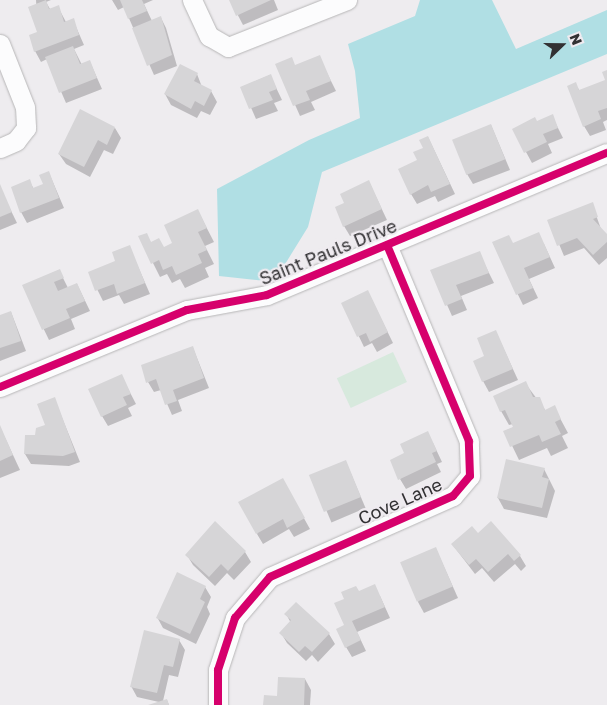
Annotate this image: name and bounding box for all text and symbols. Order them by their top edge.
north arrow [537,20,587,70]
text: N [566,31,586,47]
street label: Saint Pauls Drive [256,215,400,289]
street label: Cove Lane [355,473,445,529]

